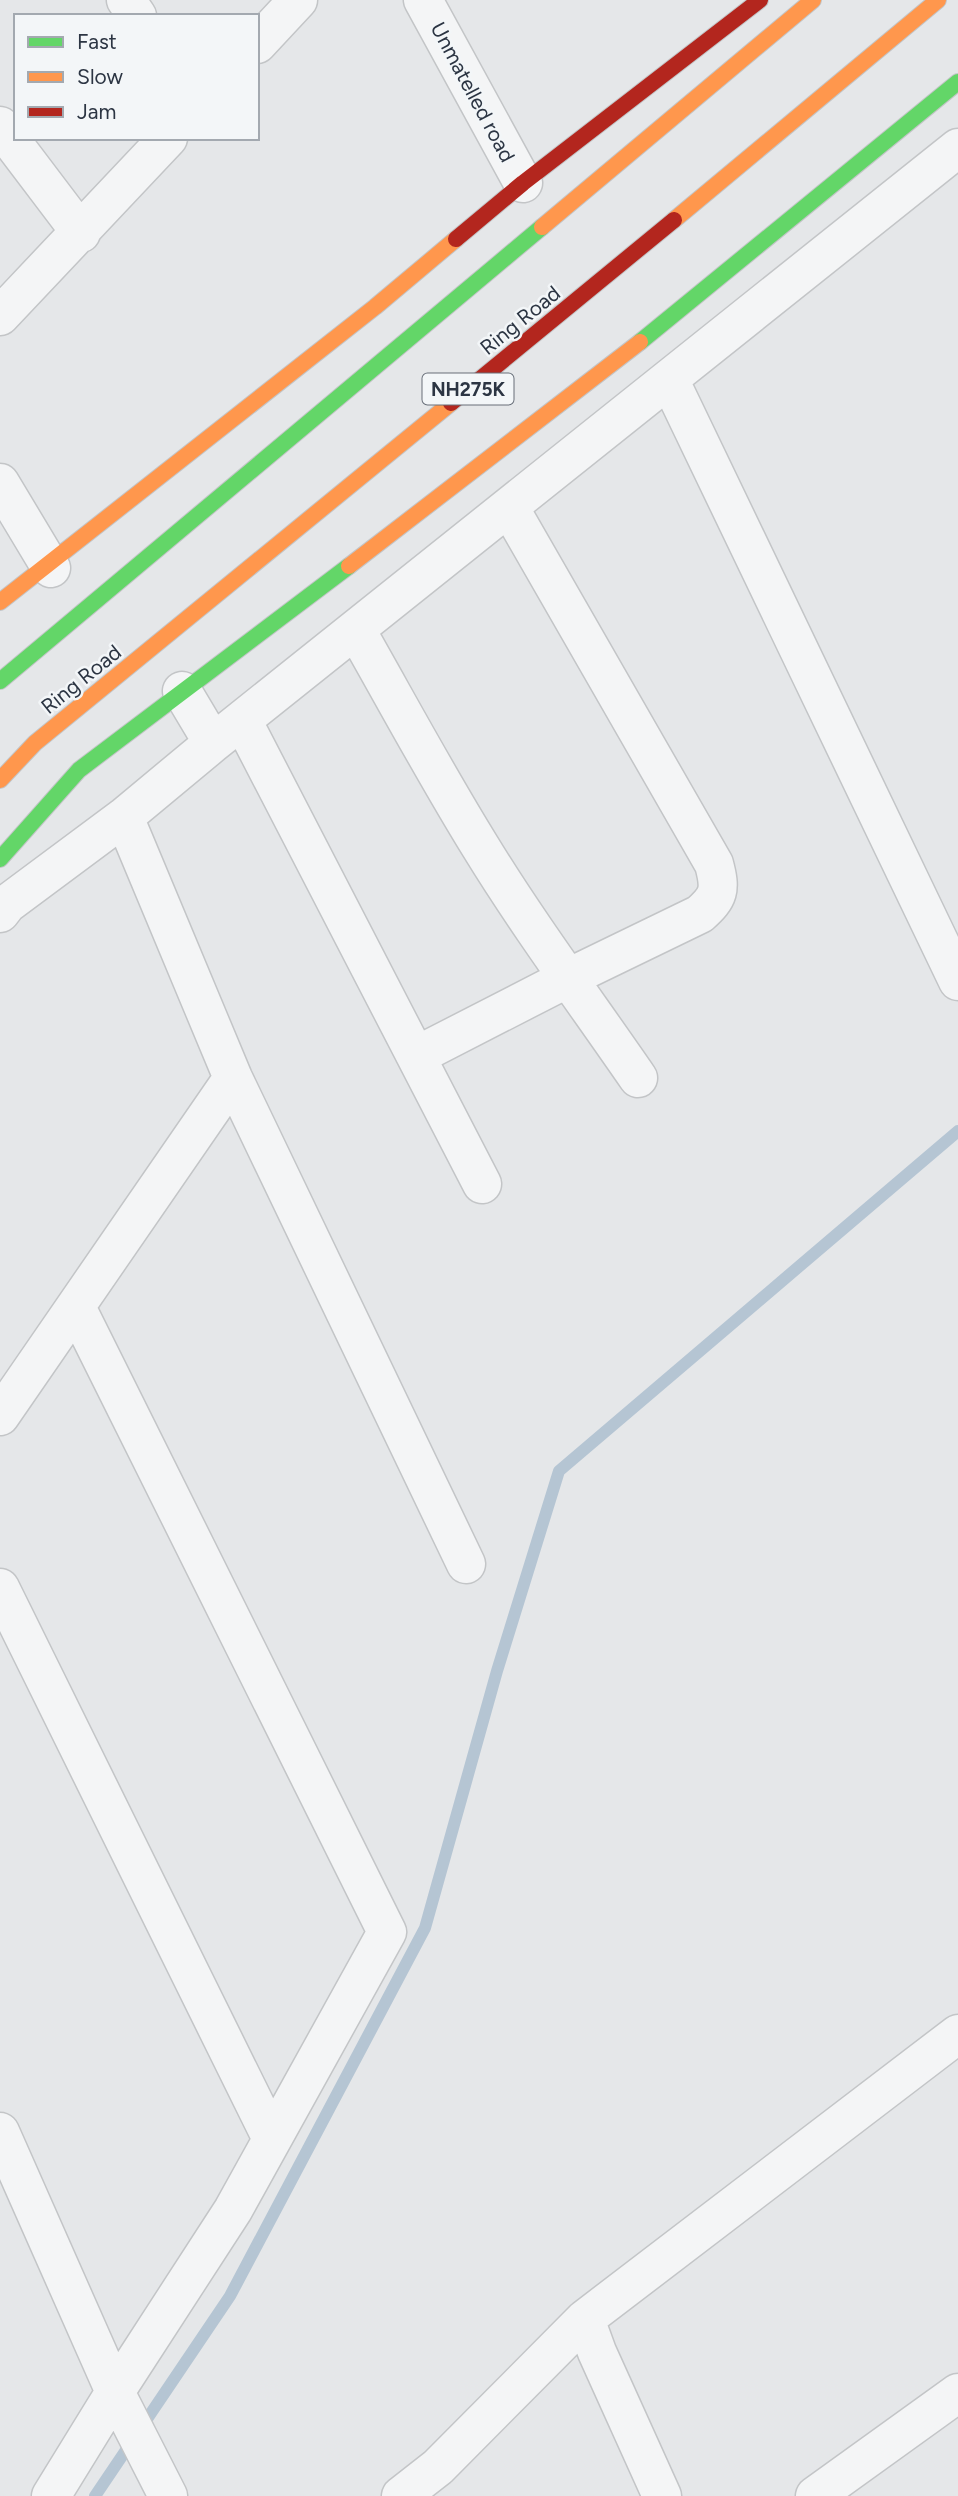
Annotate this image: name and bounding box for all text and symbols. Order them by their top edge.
legend [14,14,259,140]
street label: Unmatelled road [426,18,520,166]
text: Fast [77,29,117,54]
text: Slow [77,64,123,89]
text: Jam [77,99,116,124]
street label: Ring Road [475,280,565,360]
road number: NH275K [422,374,514,404]
street label: Ring Road [36,639,126,719]

